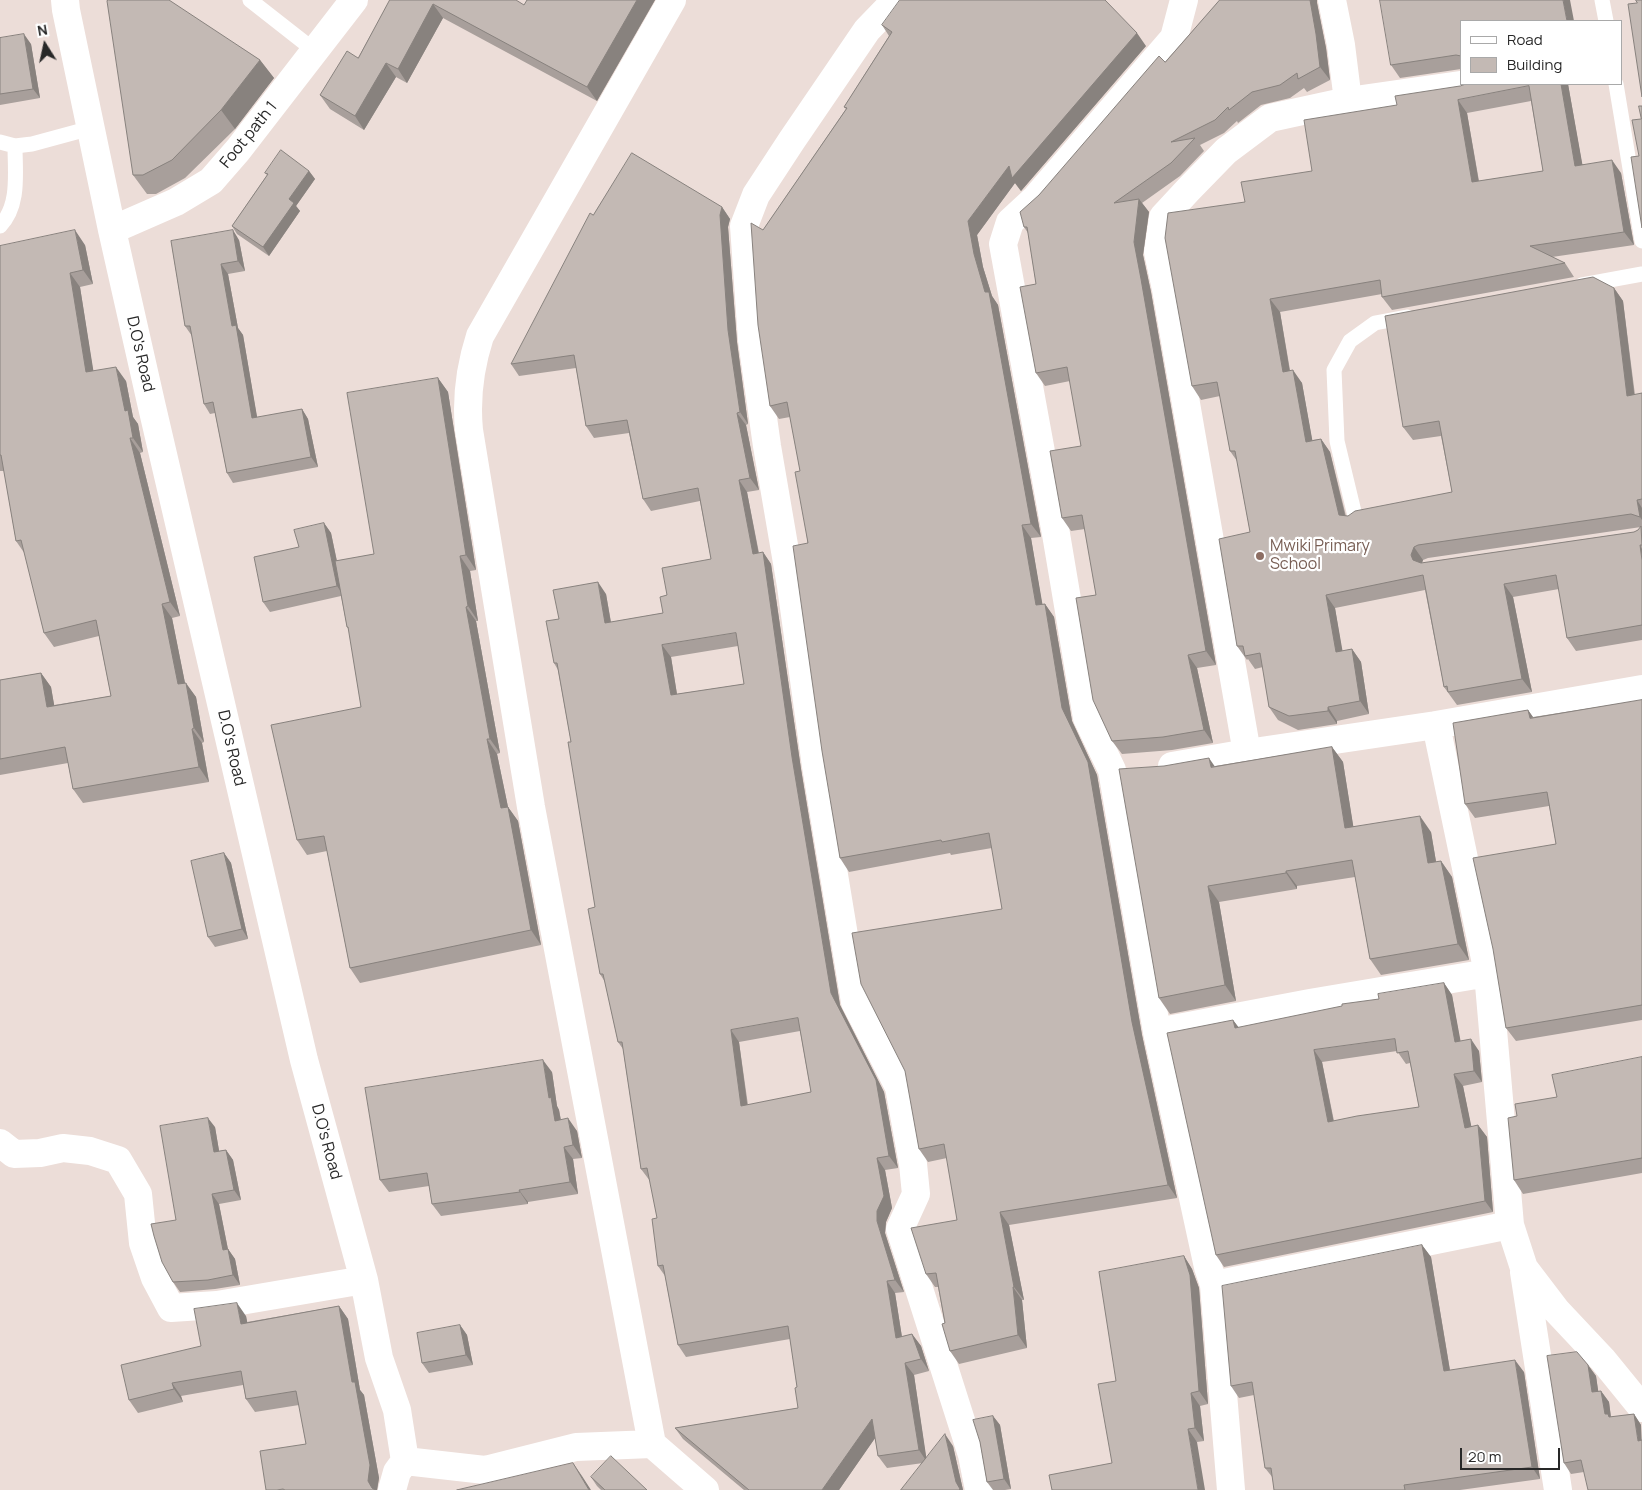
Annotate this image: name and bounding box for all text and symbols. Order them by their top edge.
north arrow [20,20,70,70]
text: N [36,20,49,40]
legend [1460,20,1622,85]
text: Road [1507,29,1543,50]
text: Building [1507,54,1562,75]
street label: Foot path 1 [216,98,282,172]
street label: D.O's Road [122,314,158,394]
place label: Mwiki Primary School [1270,537,1370,575]
marker: Mwiki Primary School [1254,550,1266,562]
street label: D.O's Road [213,708,249,788]
street label: D.O's Road [307,1102,345,1182]
scale bar [1462,1438,1562,1470]
text: 20 m [1468,1446,1501,1467]

